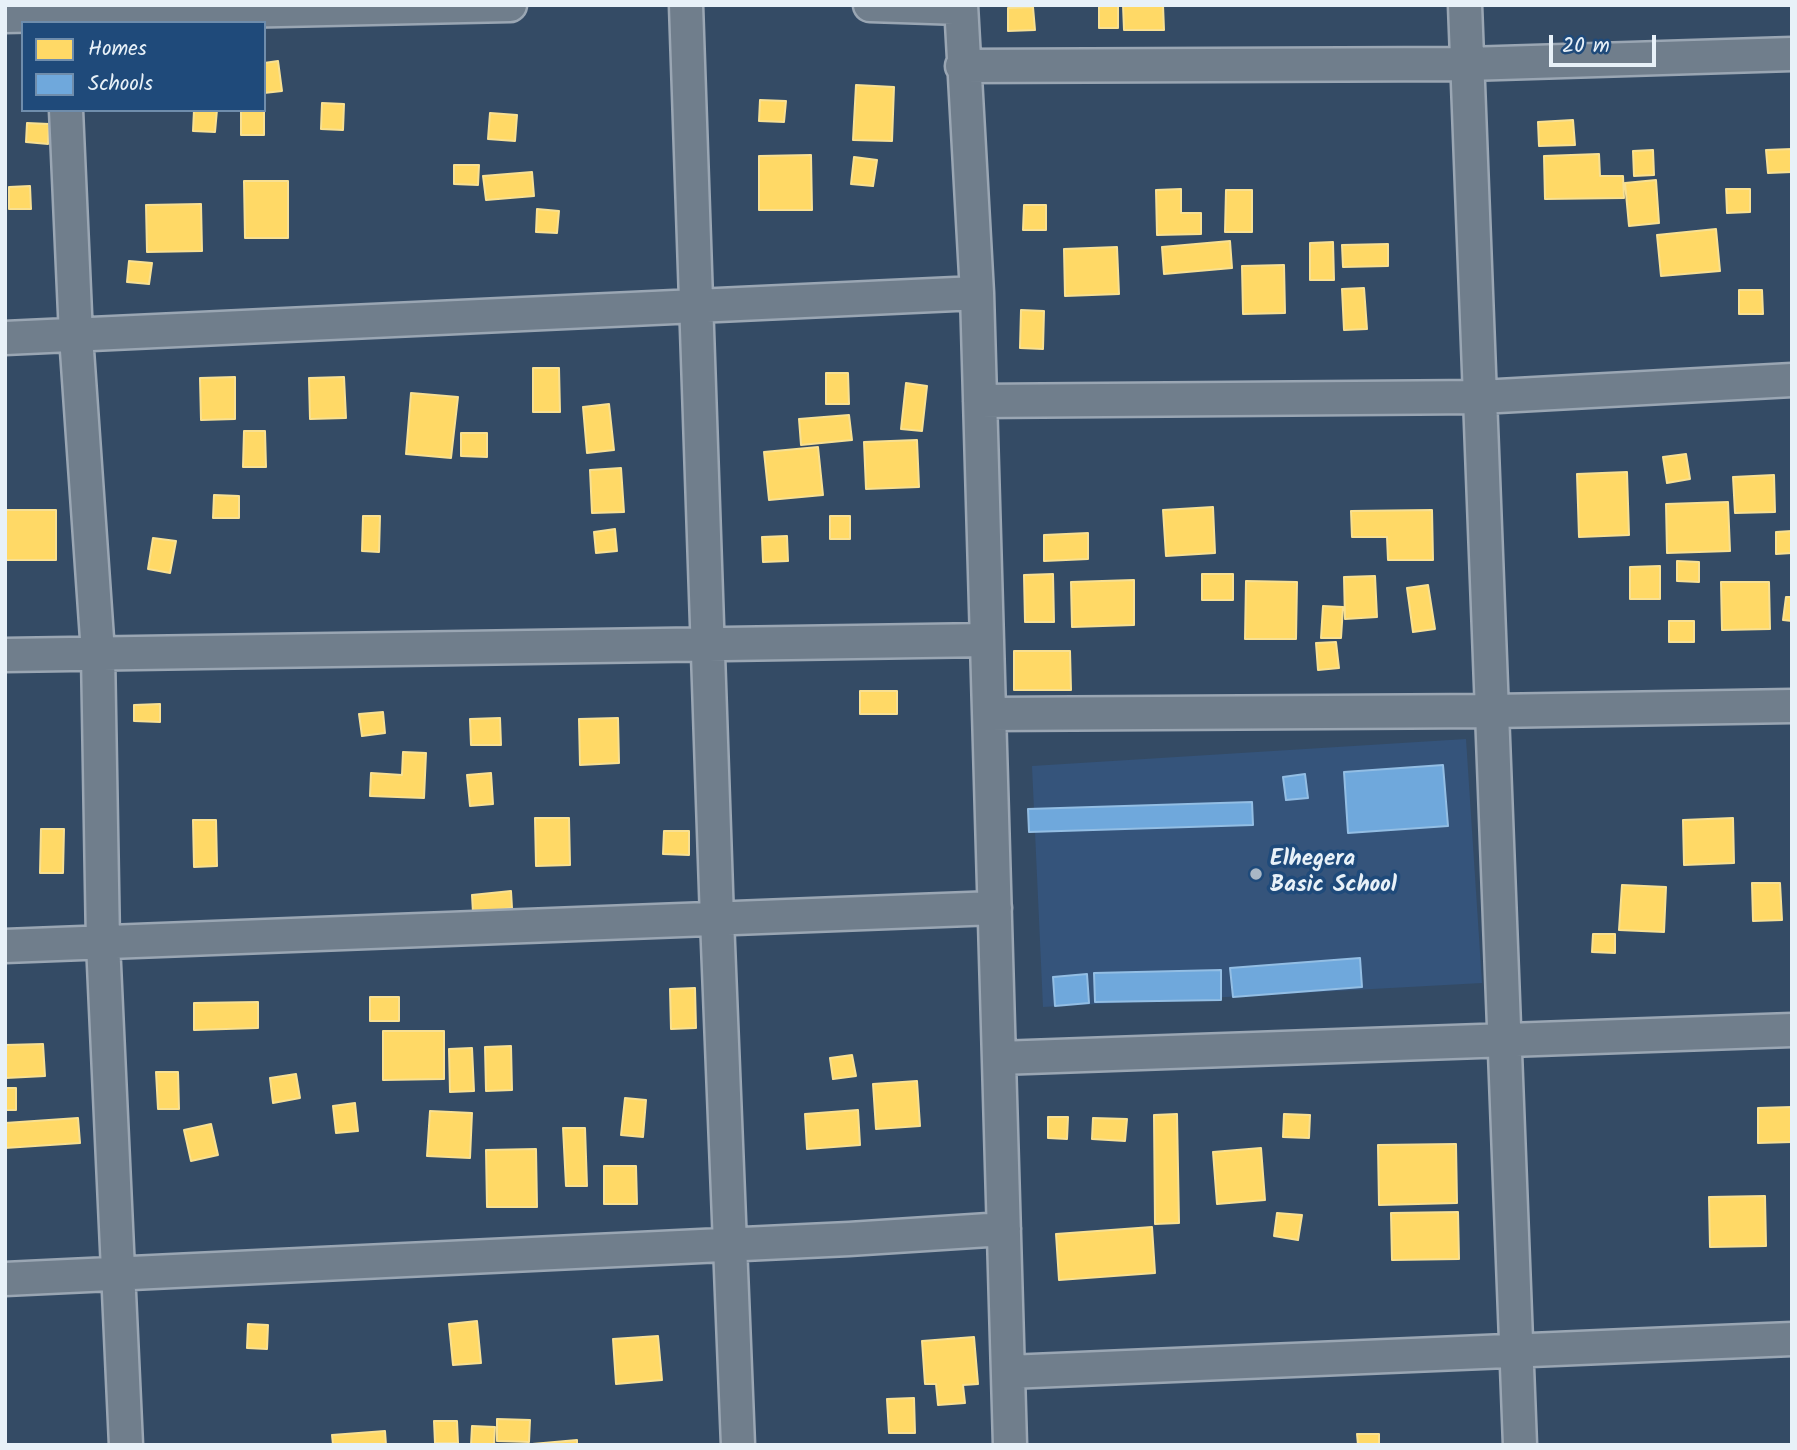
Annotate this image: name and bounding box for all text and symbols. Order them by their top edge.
legend [21,21,266,112]
scale bar [1552,21,1659,65]
text: 20 m [1562,30,1610,63]
text: Homes [88,33,147,66]
text: Schools [88,68,153,101]
place label: Elhegera Basic School [1270,847,1397,901]
marker: Elhegera Basic School [1248,866,1264,882]

